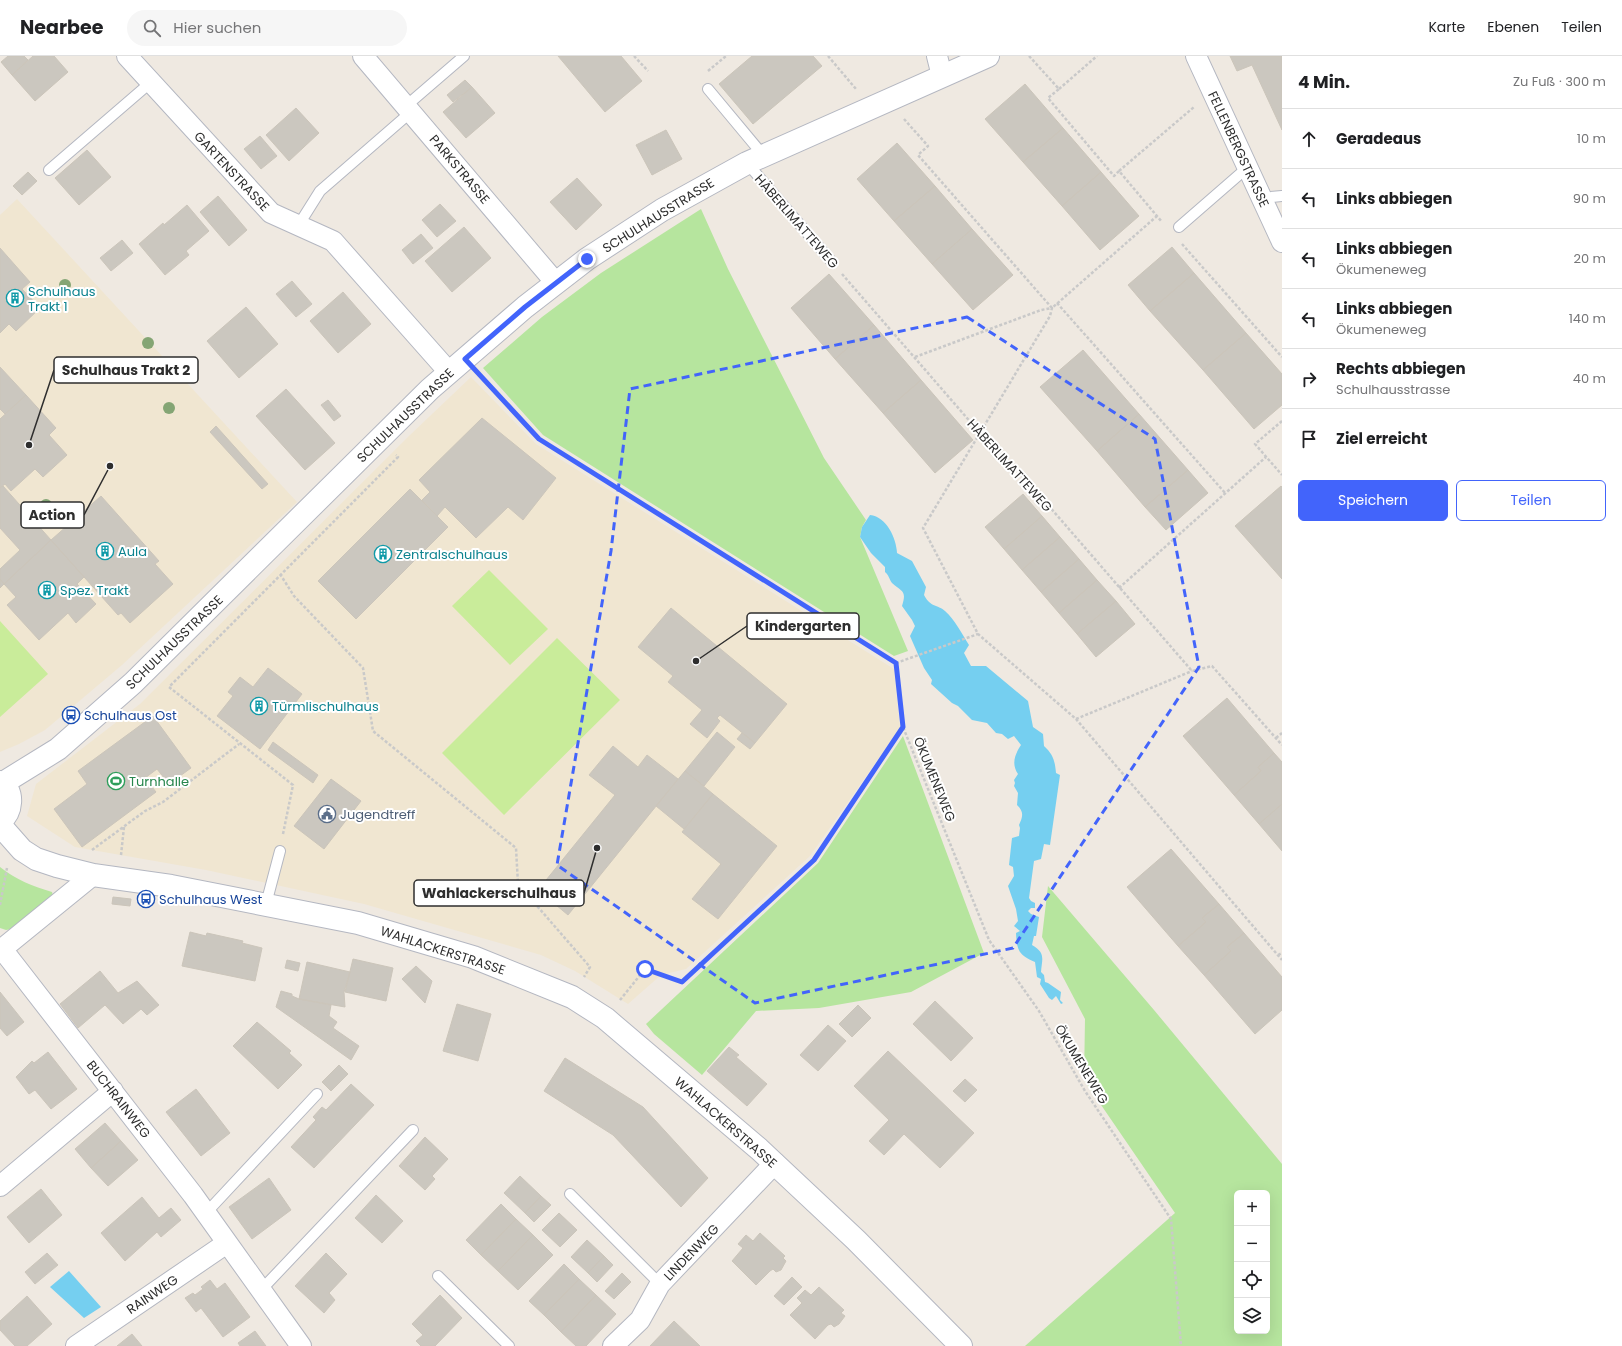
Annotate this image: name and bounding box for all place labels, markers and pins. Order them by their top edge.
place label: Schulhaus Trakt 1 [28,282,96,316]
building icon: Schulhaus Trakt 1 [5,288,25,308]
callout: Schulhaus Trakt 2 [54,357,198,383]
callout: Action [21,502,84,528]
building icon: Aula [95,541,115,561]
place label: Aula [118,542,147,561]
building icon: Zentralschulhaus [373,544,393,564]
place label: Zentralschulhaus [396,545,508,564]
building icon: Spez. Trakt [37,580,57,600]
place label: Spez. Trakt [60,581,129,600]
callout: Kindergarten [747,613,859,639]
building icon: Türmlischulhaus [249,696,269,716]
place label: Türmlischulhaus [272,697,379,716]
bus stop icon: Schulhaus Ost [61,705,81,725]
place label: Schulhaus Ost [84,706,177,725]
sports icon: Turnhalle [106,771,126,791]
place label: Turnhalle [129,772,189,791]
public building icon: Jugendtreff [317,804,337,824]
place label: Jugendtreff [340,805,415,824]
callout: Wahlackerschulhaus [414,880,584,906]
bus stop icon: Schulhaus West [136,889,156,909]
place label: Schulhaus West [159,890,263,909]

